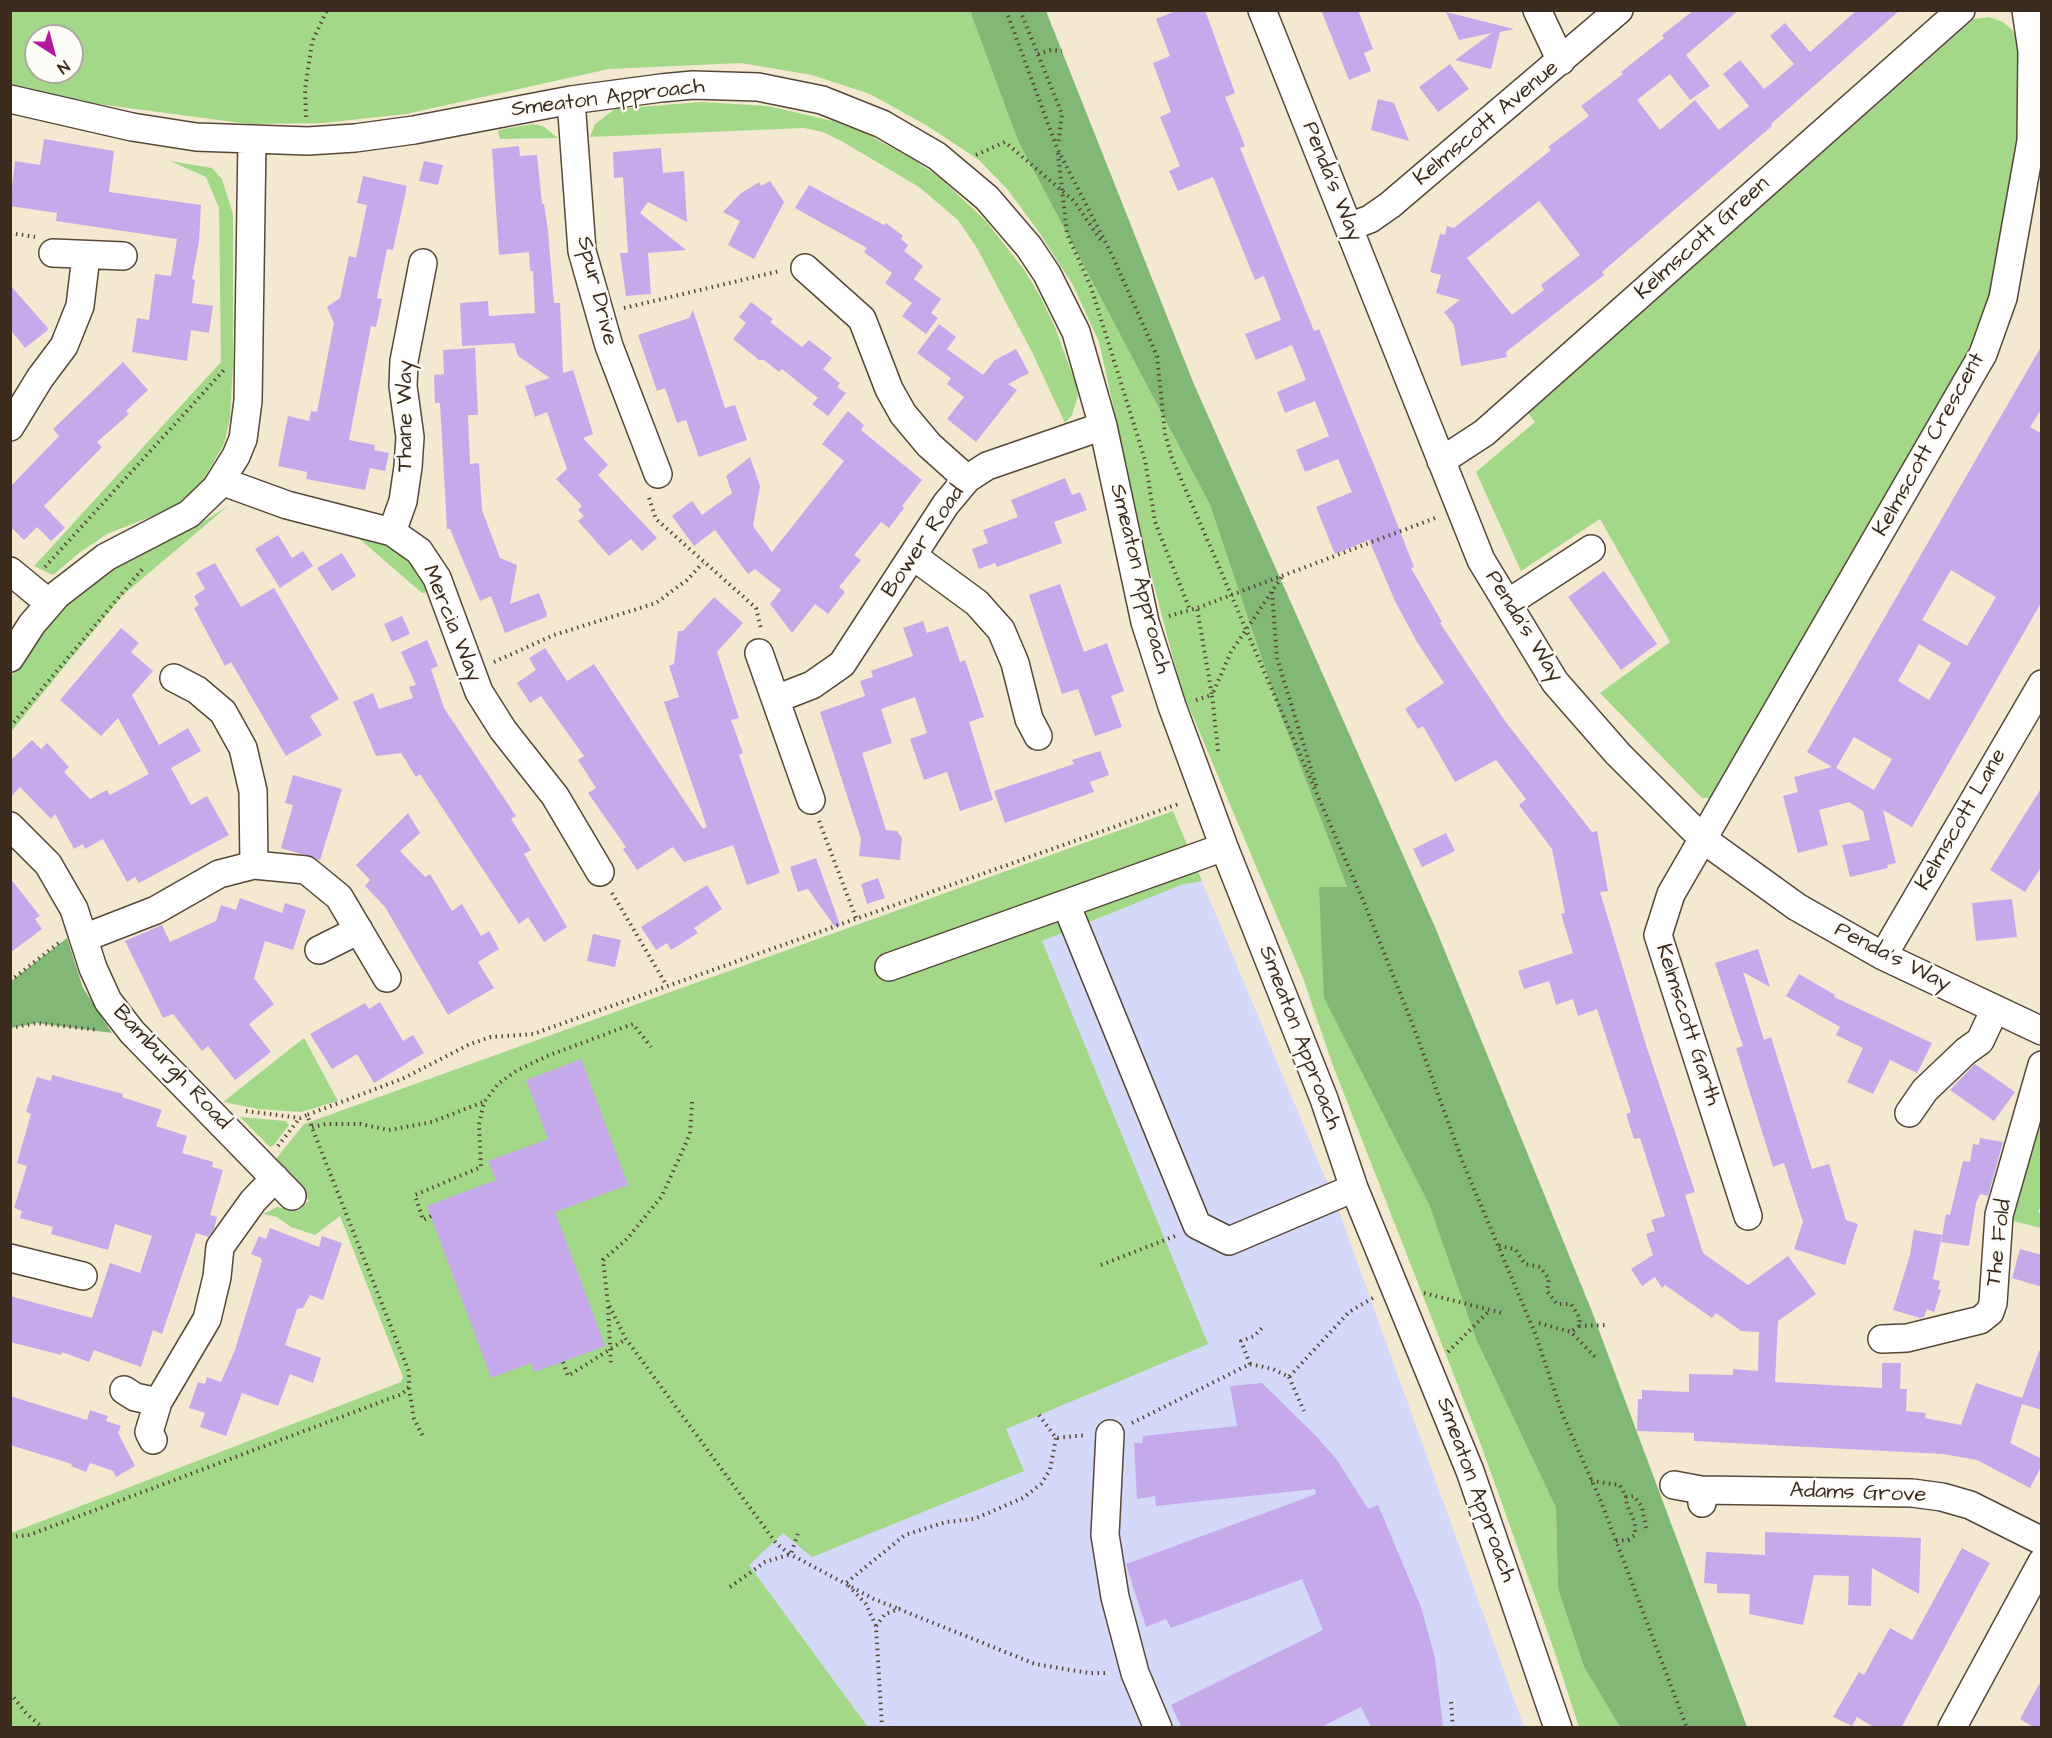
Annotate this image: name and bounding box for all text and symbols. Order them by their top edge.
north arrow [24,24,84,84]
text: N [53,55,74,79]
street label: Kelmscott Avenue [1409,56,1565,192]
street label: Smeaton Approach [510,74,706,124]
street label: Penda's Way [1295,118,1367,246]
street label: Kelmscott Green [1630,172,1776,306]
street label: Spur Drive [570,234,622,348]
street label: Kelmscott Crescent [1868,348,1992,542]
street label: Thane Way [393,360,419,472]
street label: Bower Road [877,481,971,603]
street label: Smeaton Approach [1103,481,1175,677]
street label: Mercia Way [416,562,486,686]
street label: Penda's Way [1478,566,1568,688]
street label: Kelmscott Lane [1911,745,2013,895]
street label: Penda's Way [1830,917,1954,999]
street label: Kelmscott Garth [1648,941,1726,1109]
street label: Smeaton Approach [1252,942,1346,1134]
street label: Bamburgh Road [106,1000,236,1136]
street label: The Fold [1982,1198,2018,1288]
street label: Smeaton Approach [1429,1394,1521,1586]
street label: Adams Grove [1789,1478,1927,1510]

